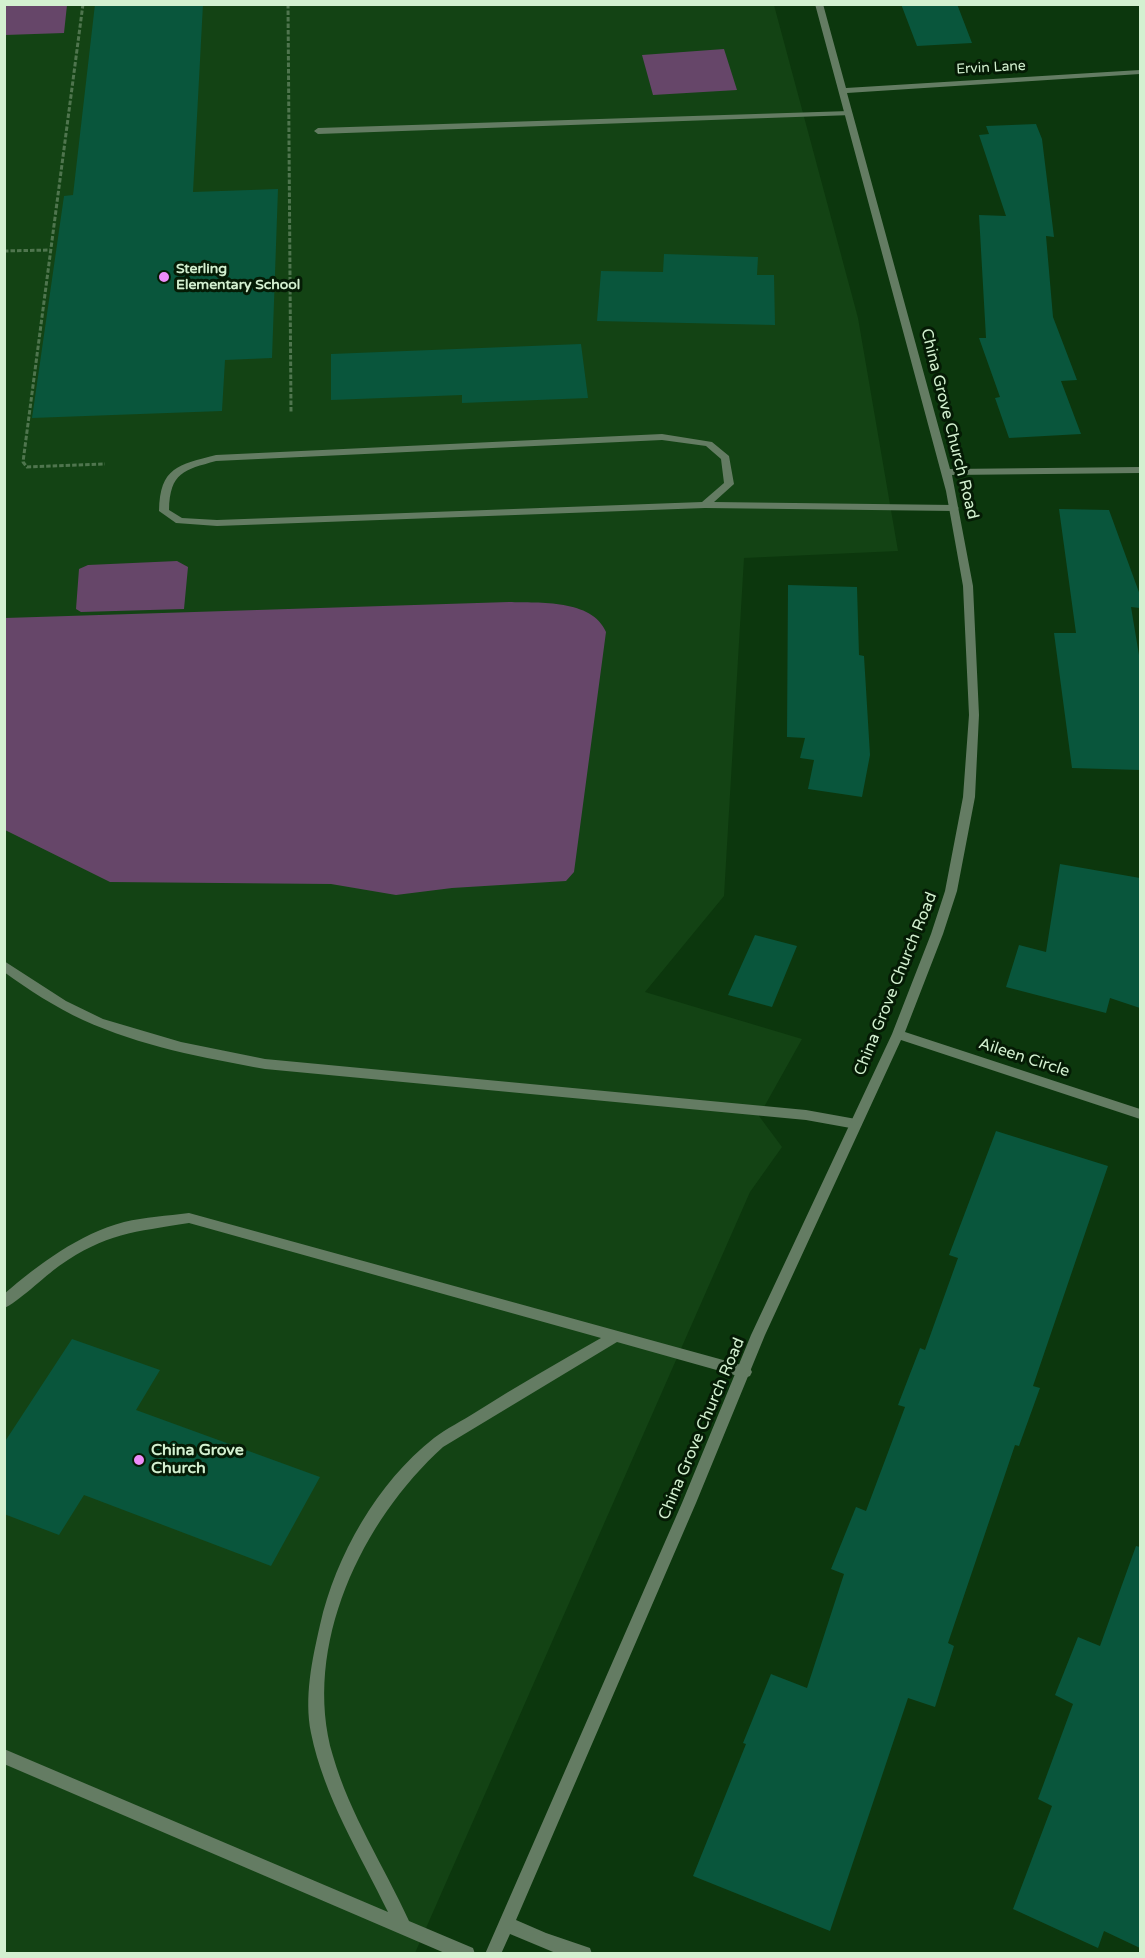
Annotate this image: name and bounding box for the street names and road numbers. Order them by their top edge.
street label: Ervin Lane [956,58,1026,78]
street label: China Grove Church Road [916,327,982,521]
street label: China Grove Church Road [850,890,942,1078]
street label: Aileen Circle [976,1034,1072,1082]
street label: China Grove Church Road [655,1335,749,1523]

